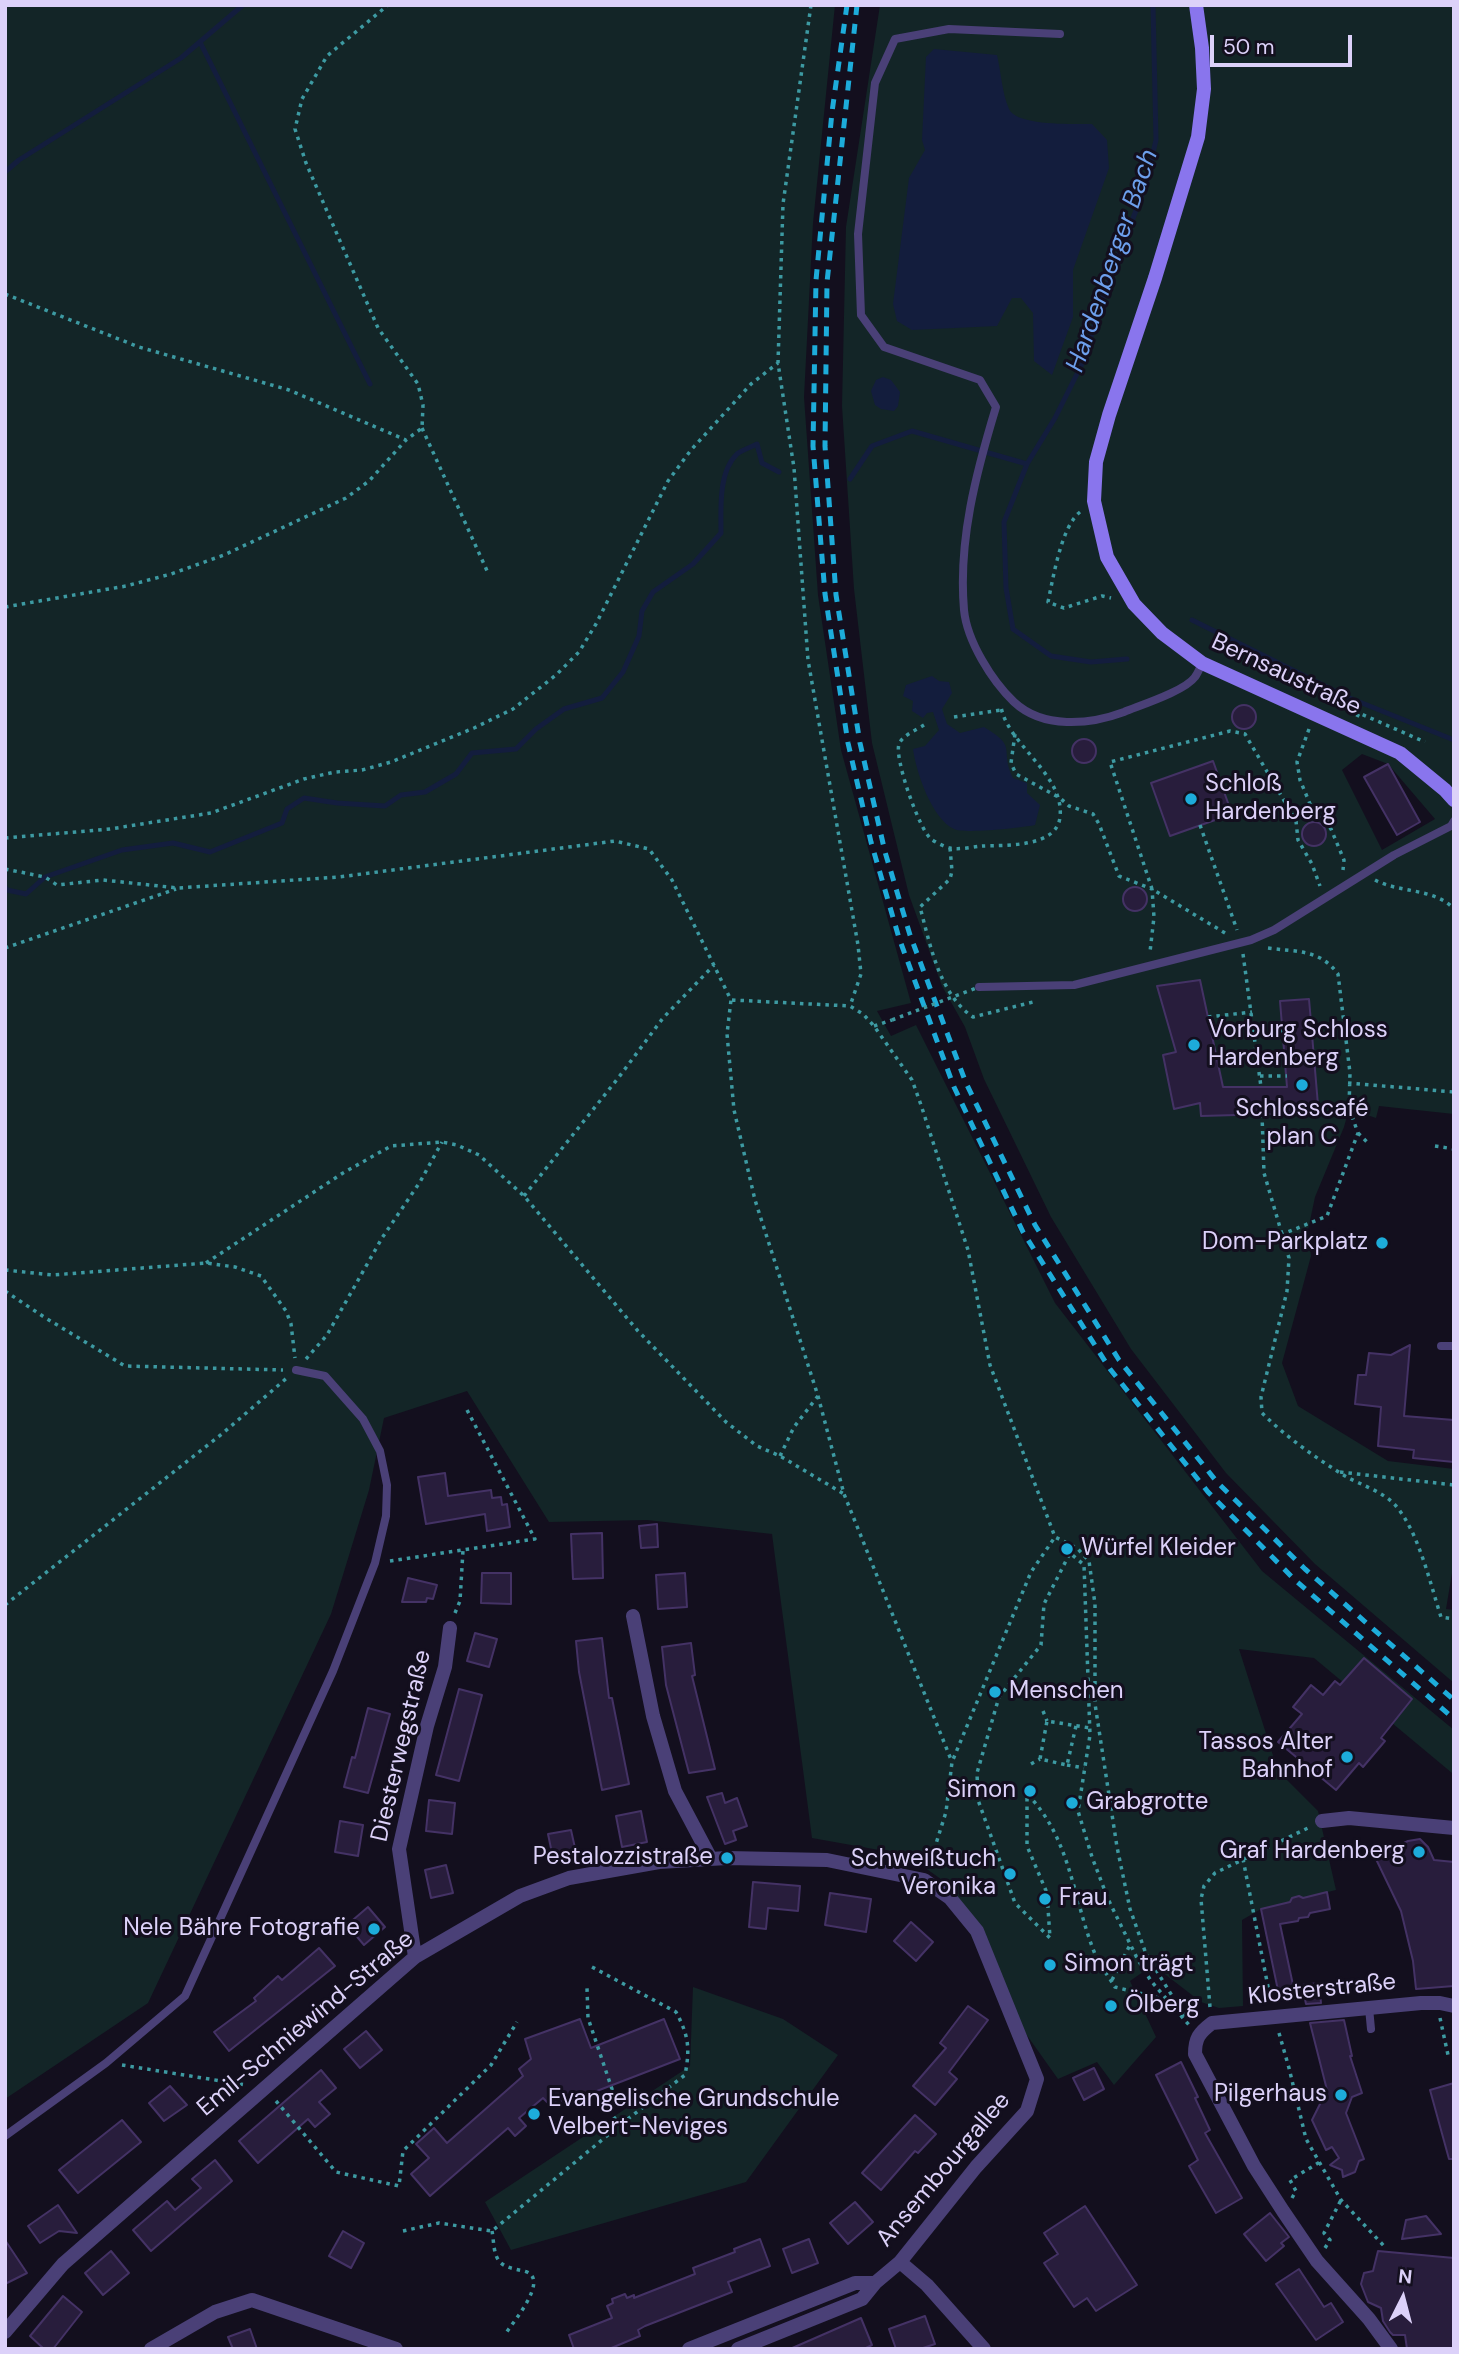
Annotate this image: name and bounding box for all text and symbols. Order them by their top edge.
scale bar [1214,21,1356,65]
text: 50 m [1223,33,1274,61]
water label: Hardenberger Bach [1060,146,1166,376]
street label: Bernsaustraße [1207,628,1365,722]
place label: Schloß Hardenberg [1205,771,1336,827]
marker: Schloß Hardenberg [1183,791,1199,807]
place label: Vorburg Schloss Hardenberg [1208,1017,1388,1073]
marker: Vorburg Schloss Hardenberg [1186,1037,1202,1053]
marker: Schlosscafé plan C [1294,1077,1310,1093]
place label: Schlosscafé plan C [1235,1096,1369,1152]
place label: Dom-Parkplatz [1202,1229,1368,1257]
marker: Dom-Parkplatz [1374,1235,1390,1251]
place label: Würfel Kleider [1081,1535,1236,1563]
marker: Würfel Kleider [1059,1541,1075,1557]
street label: Diesterwegstraße [366,1647,438,1845]
place label: Menschen [1009,1678,1124,1706]
marker: Menschen [987,1684,1003,1700]
place label: Tassos Alter Bahnhof [1199,1729,1333,1785]
marker: Tassos Alter Bahnhof [1339,1749,1355,1765]
place label: Simon [947,1777,1016,1805]
marker: Simon [1022,1783,1038,1799]
place label: Grabgrotte [1086,1789,1208,1817]
marker: Grabgrotte [1064,1795,1080,1811]
place label: Graf Hardenberg [1219,1838,1405,1866]
place label: Pestalozzistraße [533,1844,713,1872]
marker: Graf Hardenberg [1411,1844,1427,1860]
place label: Schweißtuch Veronika [851,1846,996,1902]
marker: Pestalozzistraße [719,1850,735,1866]
marker: Schweißtuch Veronika [1002,1866,1018,1882]
place label: Frau [1059,1885,1108,1913]
marker: Frau [1037,1891,1053,1907]
place label: Nele Bähre Fotografie [123,1915,360,1943]
marker: Nele Bähre Fotografie [366,1921,382,1937]
street label: Emil-Schniewind-Straße [192,1925,420,2123]
place label: Simon trägt [1064,1951,1194,1979]
marker: Simon trägt [1042,1957,1058,1973]
street label: Klosterstraße [1247,1968,1397,2012]
place label: Ölberg [1125,1992,1200,2020]
marker: Ölberg [1103,1998,1119,2014]
place label: Pilgerhaus [1214,2081,1327,2109]
place label: Evangelische Grundschule Velbert-Neviges [548,2086,840,2142]
street label: Ansembourgallee [871,2087,1017,2253]
marker: Pilgerhaus [1333,2087,1349,2103]
marker: Evangelische Grundschule Velbert-Neviges [526,2106,542,2122]
north arrow [1368,2263,1438,2333]
text: N [1397,2263,1413,2290]

